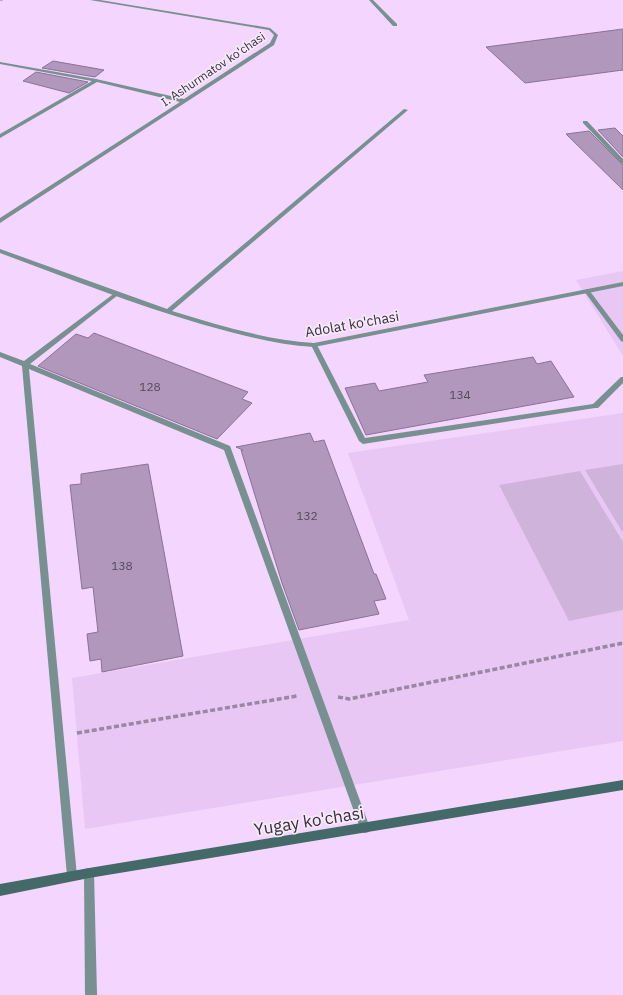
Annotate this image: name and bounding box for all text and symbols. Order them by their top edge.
street label: I. Ashurmatov ko'chasi [158,29,268,109]
street label: Adolat ko'chasi [304,307,400,341]
house number: 128 [139,379,161,394]
house number: 134 [449,387,471,402]
house number: 132 [296,508,318,523]
house number: 138 [111,558,133,573]
street label: Yugay ko'chasi [252,801,366,841]

